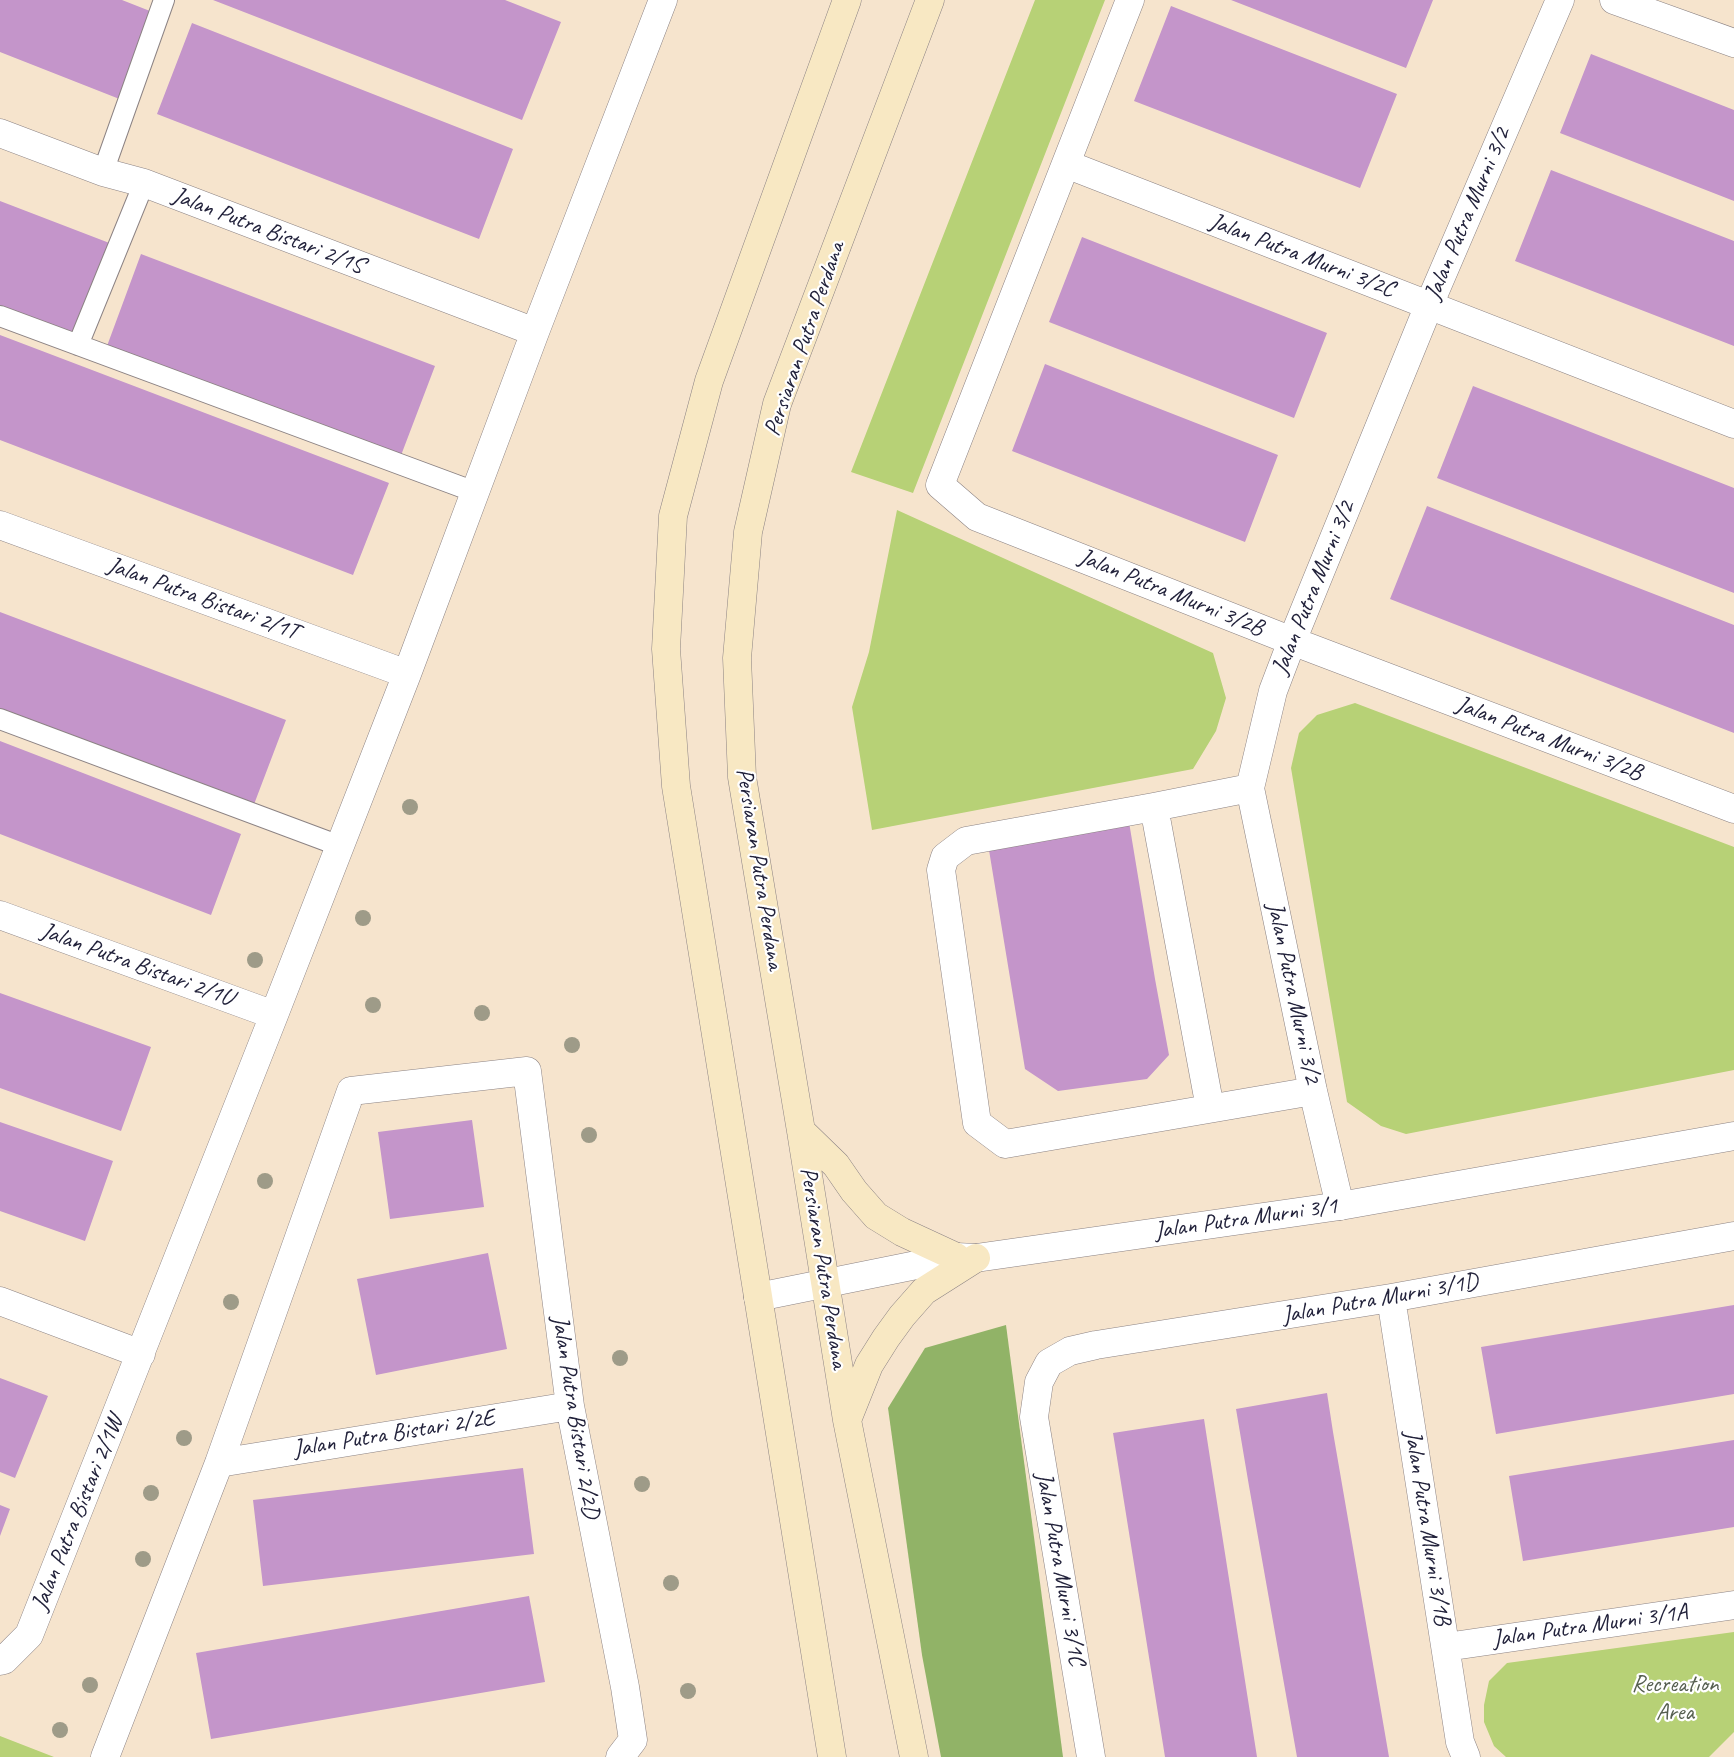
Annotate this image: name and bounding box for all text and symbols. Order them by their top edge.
street label: Jalan Putra Murni 3/2 [1419,124,1517,304]
street label: Jalan Putra Bistari 2/1S [168,181,368,281]
street label: Jalan Putra Murni 3/2C [1205,207,1399,305]
street label: Persiaran Putra Perdana [758,238,852,440]
street label: Jalan Putra Murni 3/2 [1266,497,1362,679]
street label: Jalan Putra Murni 3/2B [1074,543,1268,643]
street label: Jalan Putra Bistari 2/1T [103,551,303,647]
street label: Jalan Putra Murni 3/2B [1452,690,1646,788]
street label: Persiaran Putra Perdana [729,766,789,972]
street label: Jalan Putra Murni 3/2 [1260,900,1326,1086]
street label: Jalan Putra Bistari 2/1U [37,917,237,1013]
street label: Persiaran Putra Perdana [793,1165,853,1371]
street label: Jalan Putra Murni 3/1 [1153,1192,1339,1246]
street label: Jalan Putra Murni 3/1D [1280,1268,1480,1330]
street label: Jalan Putra Bistari 2/2D [545,1314,605,1520]
street label: Jalan Putra Bistari 2/2E [291,1404,497,1464]
street label: Jalan Putra Bistari 2/1W [26,1411,130,1615]
street label: Jalan Putra Murni 3/1B [1397,1429,1457,1627]
street label: Jalan Putra Murni 3/1C [1029,1470,1091,1668]
street label: Jalan Putra Murni 3/1A [1491,1598,1689,1654]
park label: Recreation Area [1632,1671,1718,1727]

